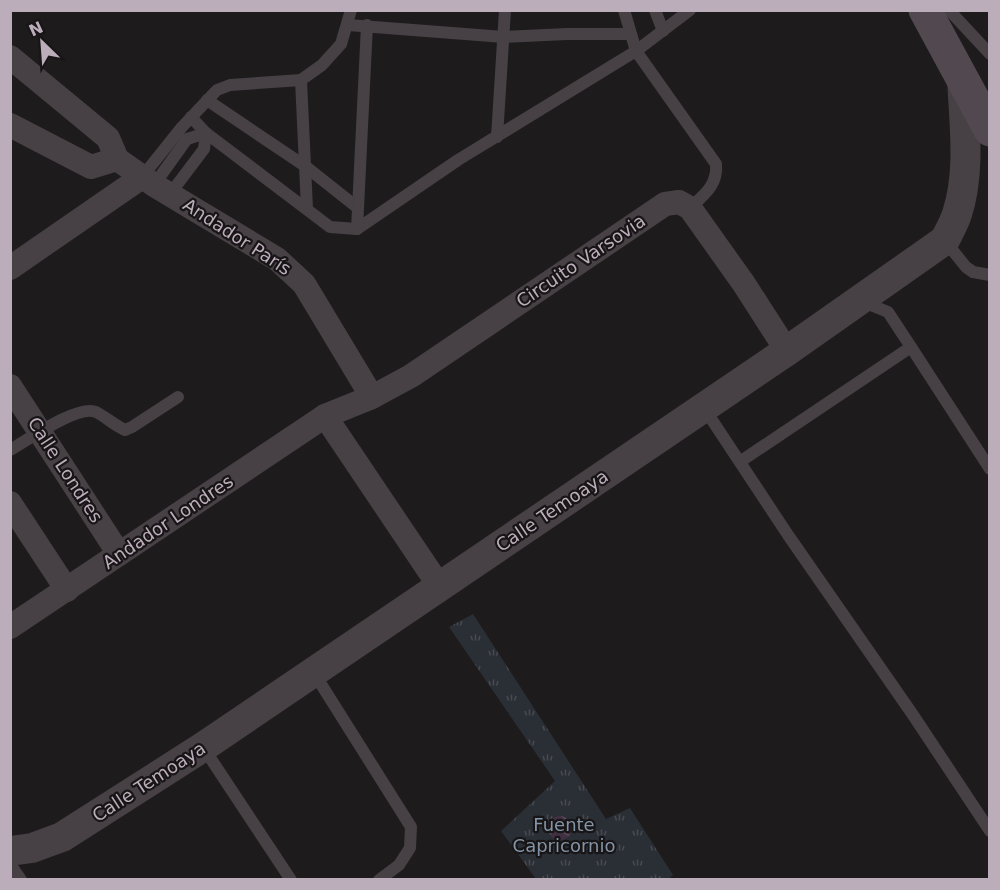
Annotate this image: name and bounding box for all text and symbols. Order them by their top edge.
north arrow [12,12,72,72]
text: N [26,17,46,40]
street label: Andador París [179,194,295,279]
street label: Circuito Varsovia [512,210,649,312]
street label: Calle Londres [24,413,107,526]
street label: Calle Temoaya [492,465,612,556]
street label: Andador Londres [99,470,237,573]
street label: Calle Temoaya [88,737,209,826]
park label: Fuente Capricornio [513,814,615,856]

